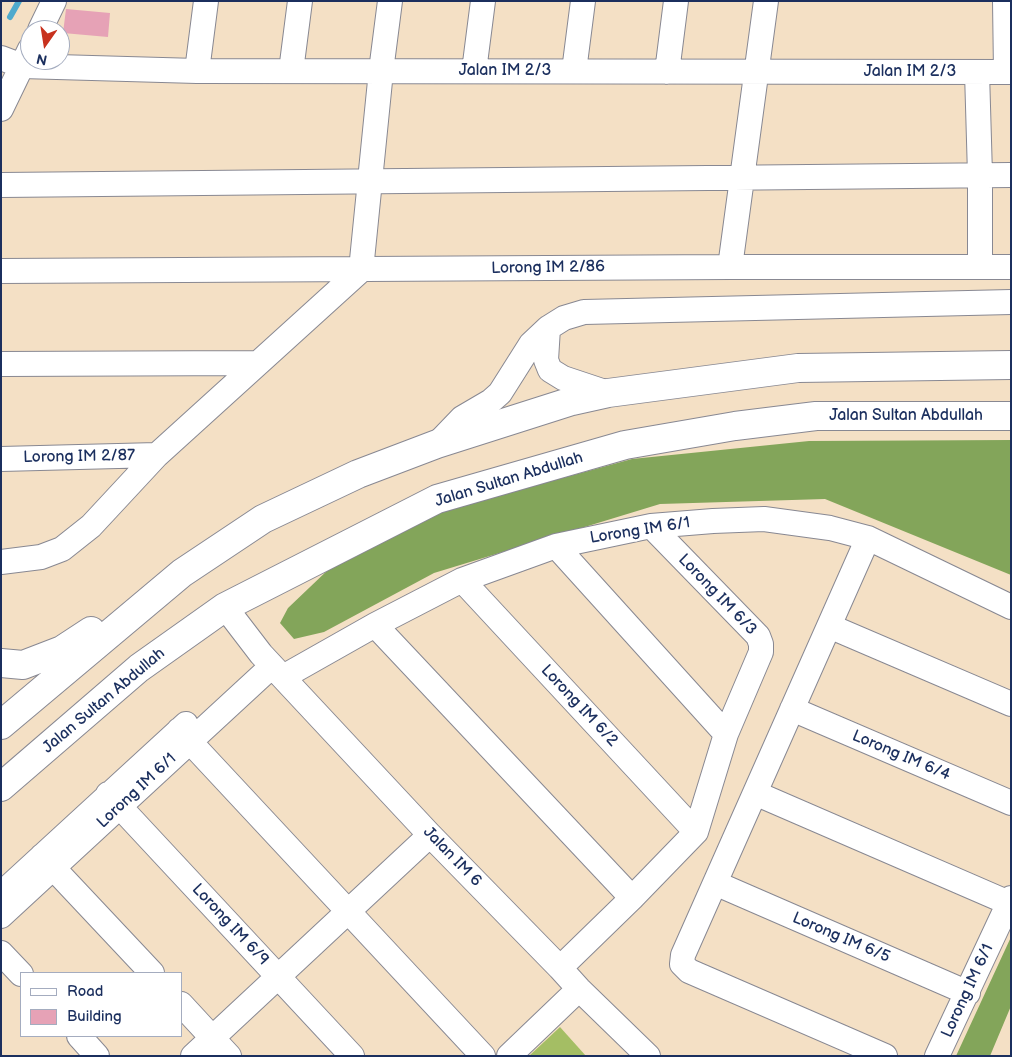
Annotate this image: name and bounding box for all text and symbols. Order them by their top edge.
north arrow [20,20,70,70]
text: N [35,50,49,69]
street label: Jalan IM 2/3 [459,61,551,81]
street label: Jalan IM 2/3 [864,62,956,82]
street label: Lorong IM 2/86 [491,257,605,279]
street label: Jalan Sultan Abdullah [829,406,983,426]
street label: Lorong IM 2/87 [23,446,135,468]
street label: Jalan Sultan Abdullah [433,448,585,512]
street label: Lorong IM 6/1 [589,514,691,548]
street label: Lorong IM 6/3 [674,551,760,639]
street label: Jalan Sultan Abdullah [39,644,169,758]
street label: Lorong IM 6/2 [536,661,622,751]
street label: Lorong IM 6/4 [849,727,953,785]
street label: Lorong IM 6/1 [93,749,181,833]
street label: Jalan IM 6 [419,823,485,891]
street label: Lorong IM 6/9 [187,880,273,970]
street label: Lorong IM 6/5 [789,909,893,967]
street label: Lorong IM 6/1 [938,941,998,1041]
legend [20,972,182,1037]
text: Road [67,982,103,1001]
text: Building [67,1007,122,1026]

